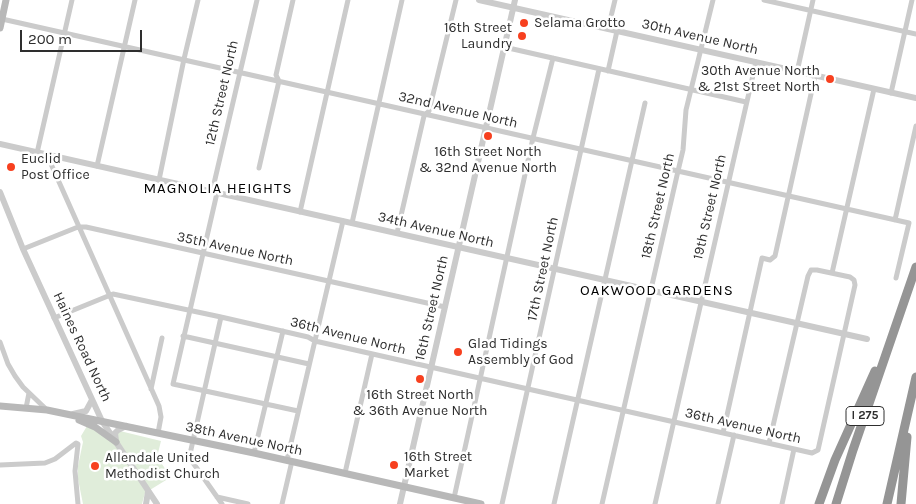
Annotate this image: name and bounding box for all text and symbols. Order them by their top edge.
place label: Selama Grotto [534,15,625,31]
street label: 30th Avenue North [640,15,760,59]
marker: Selama Grotto [518,17,530,29]
scale bar [22,20,145,52]
place label: 16th Street Laundry [444,20,512,52]
text: 200 m [28,30,72,48]
marker: 16th Street Laundry [516,30,528,42]
street label: 12th Street North [202,39,242,147]
place label: 30th Avenue North & 21st Street North [697,63,820,95]
marker: 30th Avenue North & 21st Street North [824,73,836,85]
street label: 32nd Avenue North [397,88,519,132]
marker: 16th Street North & 32nd Avenue North [482,130,494,142]
place label: 16th Street North & 32nd Avenue North [419,144,557,176]
place label: Euclid Post Office [21,151,90,184]
street label: 18th Street North [638,151,678,261]
street label: 19th Street North [690,153,730,261]
marker: Euclid Post Office [5,161,17,173]
district label: MAGNOLIA HEIGHTS [141,180,295,198]
street label: 34th Avenue North [376,208,496,252]
street label: 17th Street North [524,215,562,323]
street label: 35th Avenue North [175,228,295,270]
street label: 16th Street North [412,254,452,362]
district label: OAKWOOD GARDENS [578,282,736,300]
street label: Haines Road North [49,289,115,405]
street label: 36th Avenue North [288,313,408,359]
place label: Glad Tidings Assembly of God [468,336,574,368]
marker: Glad Tidings Assembly of God [452,346,464,358]
marker: 16th Street North & 36th Avenue North [414,373,426,385]
place label: 16th Street North & 36th Avenue North [353,387,487,420]
street label: 36th Avenue North [683,404,803,448]
road number: I 275 [846,406,884,426]
street label: 38th Avenue North [184,418,304,460]
place label: 16th Street Market [404,449,472,482]
place label: Allendale United Methodist Church [105,450,220,482]
marker: 16th Street Market [388,459,400,471]
marker: Allendale United Methodist Church [89,460,101,472]

